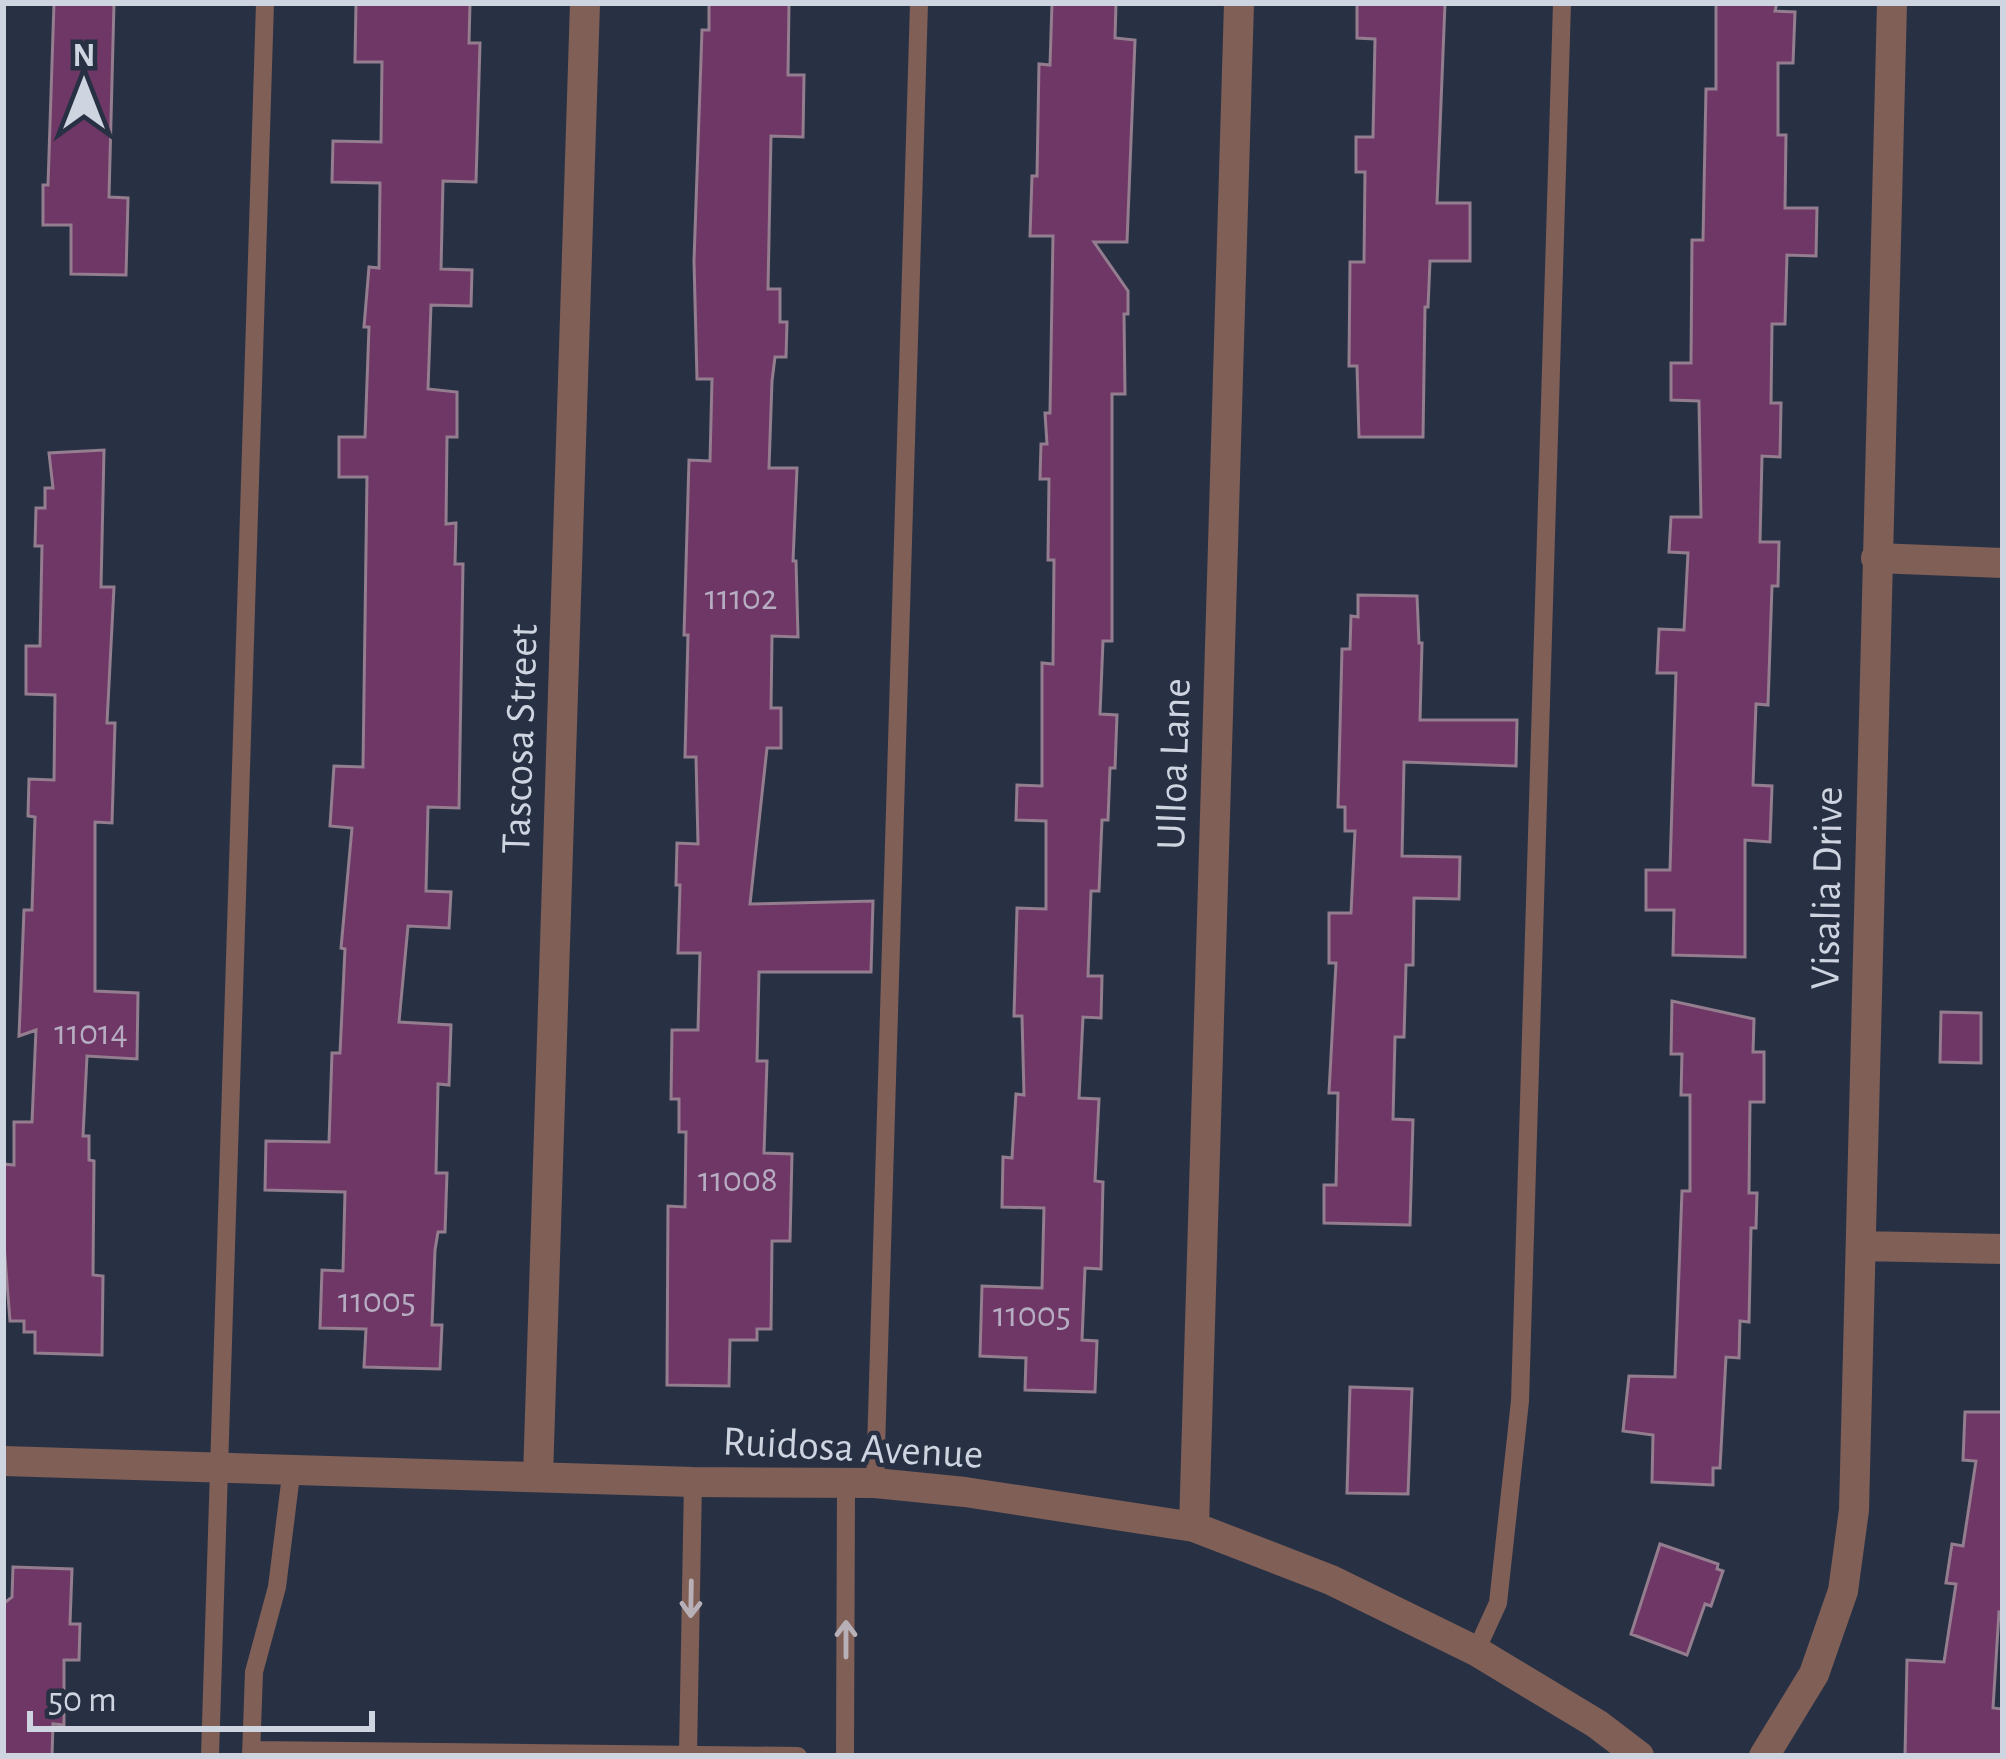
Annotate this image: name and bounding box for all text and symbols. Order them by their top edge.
north arrow [24,24,144,144]
text: N [73,40,95,73]
house number: 11102 [705,580,777,616]
street label: Tascosa Street [495,623,545,855]
street label: Ulloa Lane [1150,678,1198,850]
street label: Visalia Drive [1804,786,1850,990]
house number: 11014 [54,1015,128,1051]
house number: 11008 [698,1162,778,1198]
house number: 11005 [338,1283,416,1319]
house number: 11005 [993,1297,1071,1333]
street label: Ruidosa Avenue [722,1420,984,1476]
one-way arrow [680,1579,703,1618]
one-way arrow [834,1620,857,1659]
scale bar [30,1657,372,1731]
text: 50 m [48,1682,117,1718]

